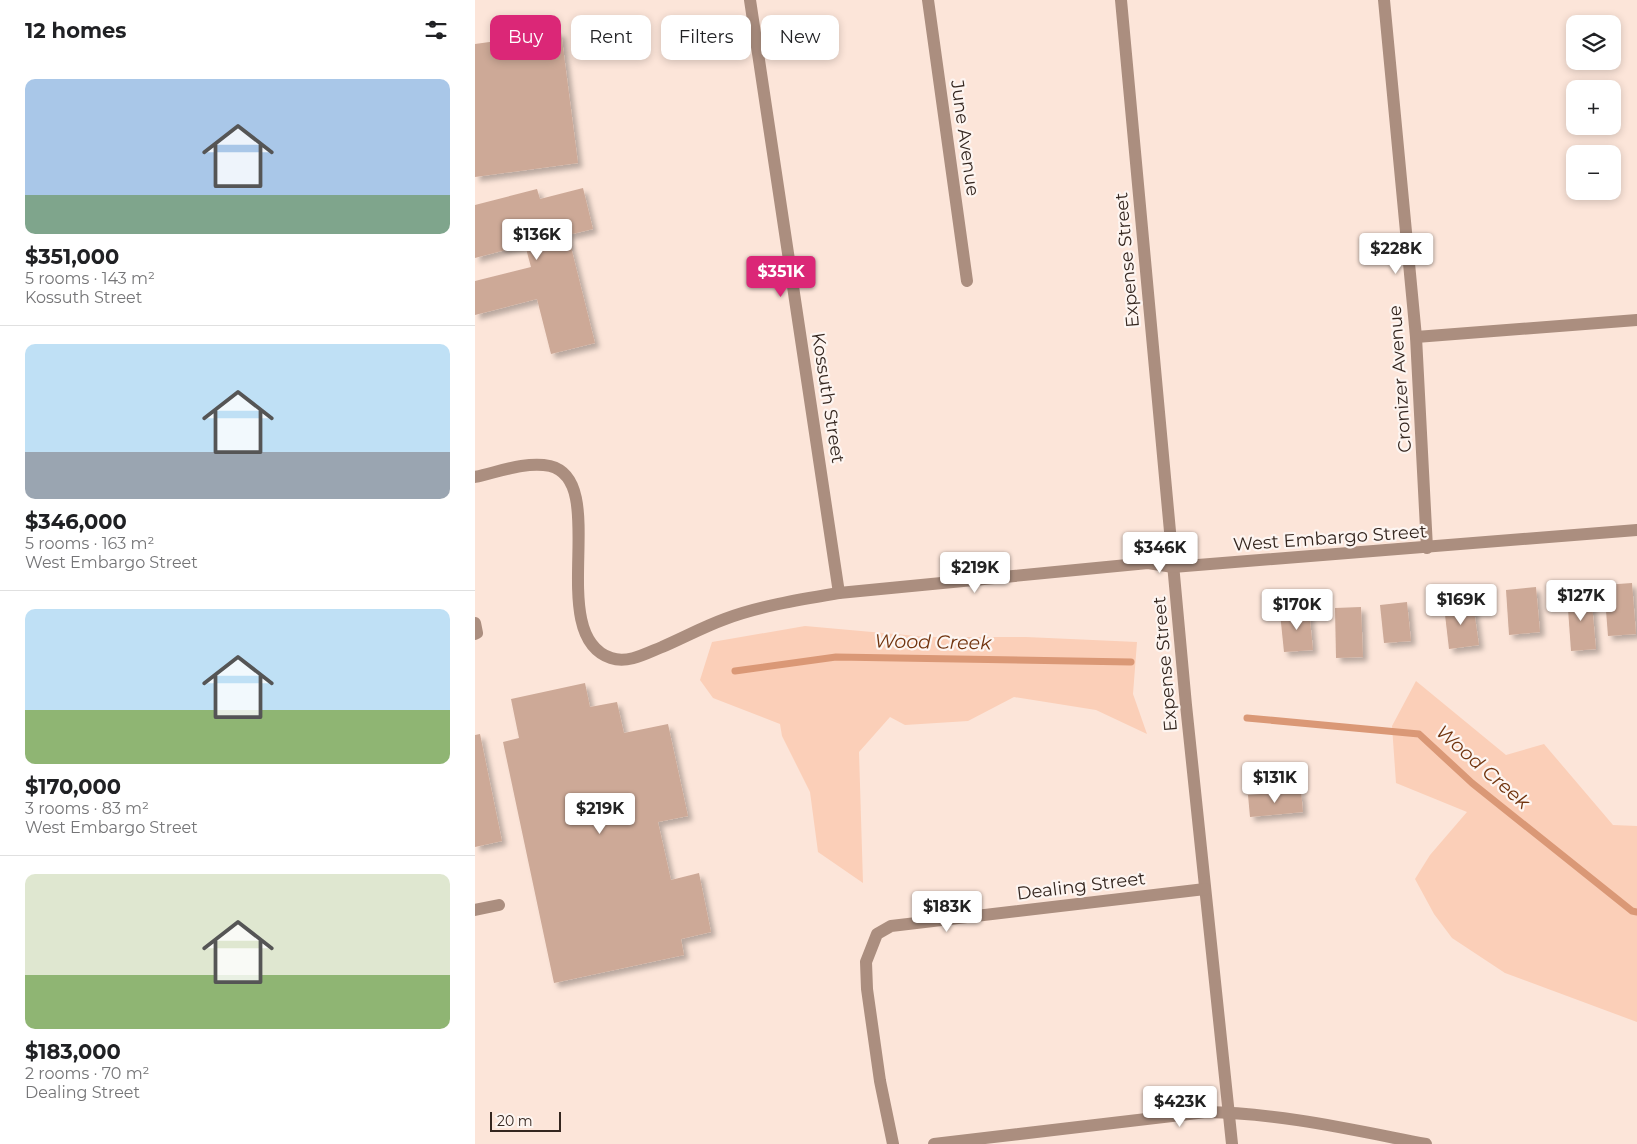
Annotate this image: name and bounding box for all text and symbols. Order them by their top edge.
chip: Buy [490,15,561,60]
chip: Rent [571,15,651,60]
chip: Filters [661,15,751,60]
chip: New [761,15,839,60]
map controls [1566,15,1621,200]
button: layers [1566,15,1621,70]
icon: filters [422,16,450,44]
text: 12 homes [25,18,126,43]
street label: June Avenue [946,78,984,197]
button: + [1566,80,1621,135]
icon: home [193,111,283,201]
button: − [1566,145,1621,200]
street label: Expense Street [1110,192,1144,328]
pin: $136K [502,218,572,261]
text: $136K [513,225,561,244]
pin: $228K [1361,232,1431,275]
text: $228K [1370,239,1422,258]
text: $351,000 [25,244,119,269]
pin: $351K [746,256,816,298]
text: $351K [757,262,805,281]
text: 5 rooms · 143 m² [25,269,155,288]
text: Kossuth Street [25,288,142,307]
street label: Cronizer Avenue [1384,304,1416,454]
street label: Kossuth Street [807,331,849,465]
icon: home [193,377,283,467]
text: $346,000 [25,509,127,534]
street label: West Embargo Street [1232,520,1428,556]
pin: $346K [1125,532,1195,574]
text: 5 rooms · 163 m² [25,534,154,553]
text: $346K [1134,538,1186,557]
pin: $219K [940,552,1010,594]
text: West Embargo Street [25,553,198,572]
text: $219K [951,558,999,577]
pin: $127K [1546,580,1616,622]
pin: $169K [1426,584,1496,626]
text: $127K [1557,586,1605,605]
pin: $170K [1262,588,1332,631]
text: $169K [1437,590,1485,609]
text: $170K [1273,595,1321,614]
street label: Expense Street [1148,596,1182,732]
water label: Wood Creek [874,629,992,655]
icon: home [193,642,283,732]
water label: Wood Creek [1431,720,1535,814]
pin: $131K [1240,762,1310,804]
text: $131K [1253,768,1297,787]
text: $170,000 [25,774,121,799]
pin: $219K [565,792,635,835]
text: 3 rooms · 83 m² [25,799,149,818]
text: $219K [576,799,624,818]
text: West Embargo Street [25,818,198,837]
street label: Dealing Street [1015,867,1147,905]
pin: $183K [912,890,982,933]
text: $183K [923,897,971,916]
icon: home [193,907,283,997]
text: $183,000 [25,1039,121,1064]
text: 2 rooms · 70 m² [25,1064,150,1083]
text: Dealing Street [25,1083,140,1102]
pin: $423K [1145,1086,1215,1128]
text: $423K [1154,1092,1206,1111]
scale bar [490,1109,561,1132]
text: 20 m [497,1112,533,1130]

